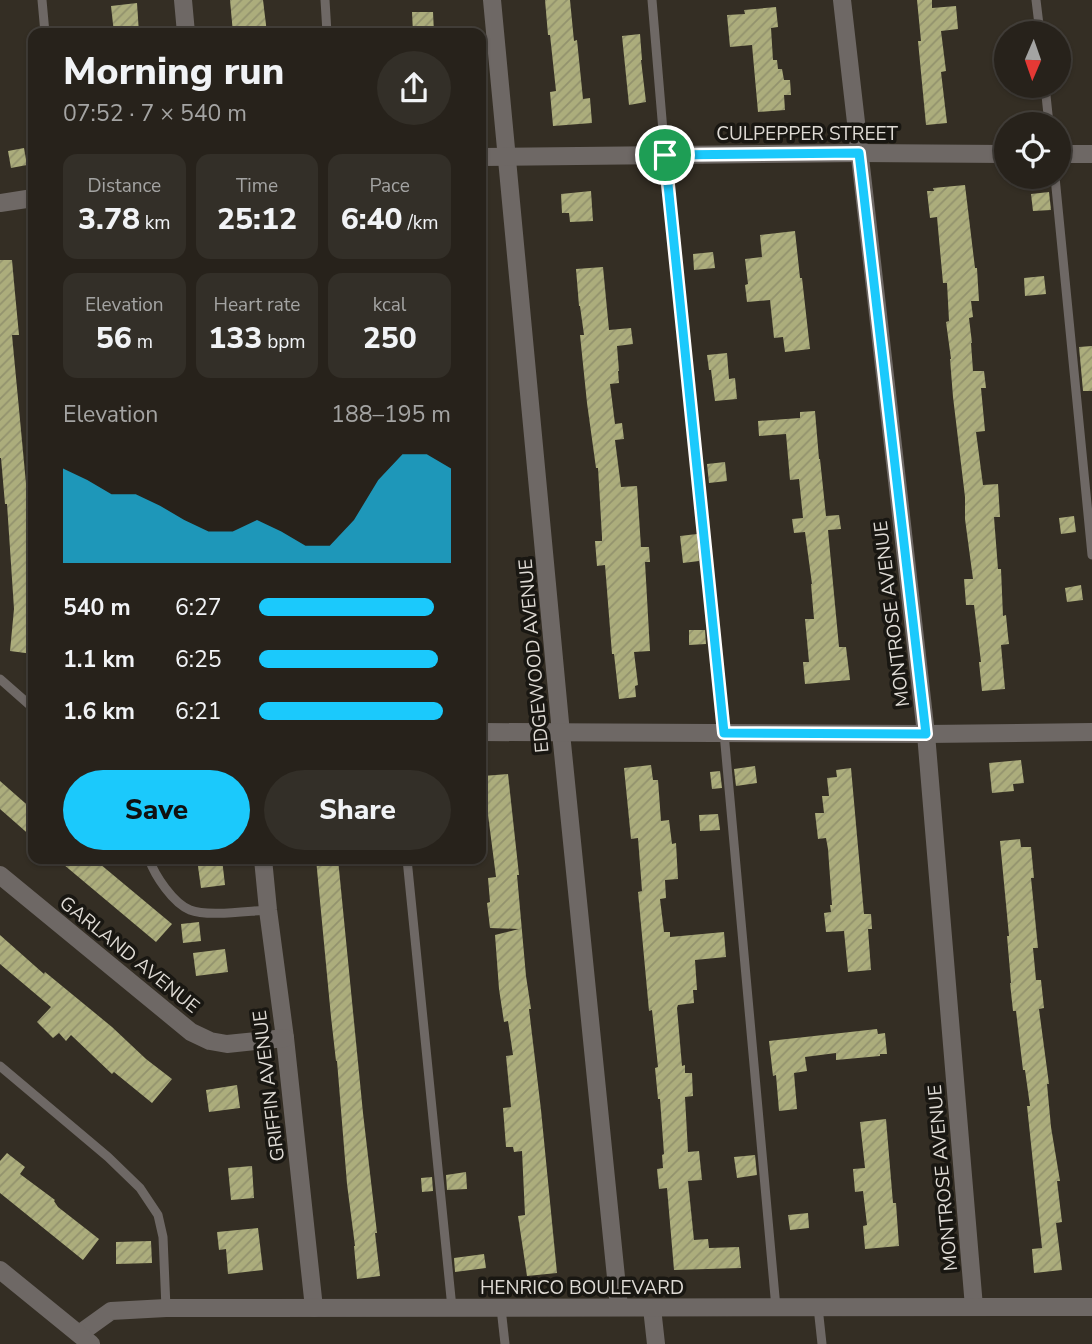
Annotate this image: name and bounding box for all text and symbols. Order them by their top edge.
north arrow [994,21,1071,98]
map controls [994,21,1071,189]
text: Morning run [63,46,284,97]
button: share [377,51,451,125]
text: 07:52 · 7 × 540 m [63,98,247,129]
button: locate [994,112,1071,189]
street label: CULPEPPER STREET [716,121,898,147]
pin [635,125,695,185]
icon: arrive [646,136,684,174]
text: Distance [87,173,161,199]
text: Time [236,173,278,199]
text: Pace [369,173,410,199]
text: 3.78 [78,199,140,240]
text: 25:12 [217,199,297,240]
text: 6:40 [341,199,403,240]
text: km [140,210,171,236]
text: /km [403,210,439,236]
text: Elevation [85,292,164,318]
text: Heart rate [214,292,300,318]
text: kcal [373,292,407,318]
text: 56 [96,318,132,359]
text: 133 [208,318,262,359]
text: 250 [363,318,417,359]
text: m [132,329,153,355]
text: bpm [262,329,306,355]
text: Elevation [63,399,158,430]
text: 188–195 m [331,399,451,430]
street label: MONTROSE AVENUE [868,519,916,708]
street label: EDGEWOOD AVENUE [513,558,555,754]
text: 540 m [63,592,131,623]
text: 6:27 [175,592,222,623]
text: 1.1 km [63,644,135,675]
text: 6:25 [175,644,222,675]
text: 1.6 km [63,696,135,727]
text: 6:21 [175,696,222,727]
button: Save [63,770,250,850]
button: Share [264,770,451,850]
street label: GARLAND AVENUE [54,890,205,1019]
street label: GRIFFIN AVENUE [247,1009,291,1163]
street label: MONTROSE AVENUE [922,1084,964,1272]
street label: HENRICO BOULEVARD [480,1275,684,1301]

